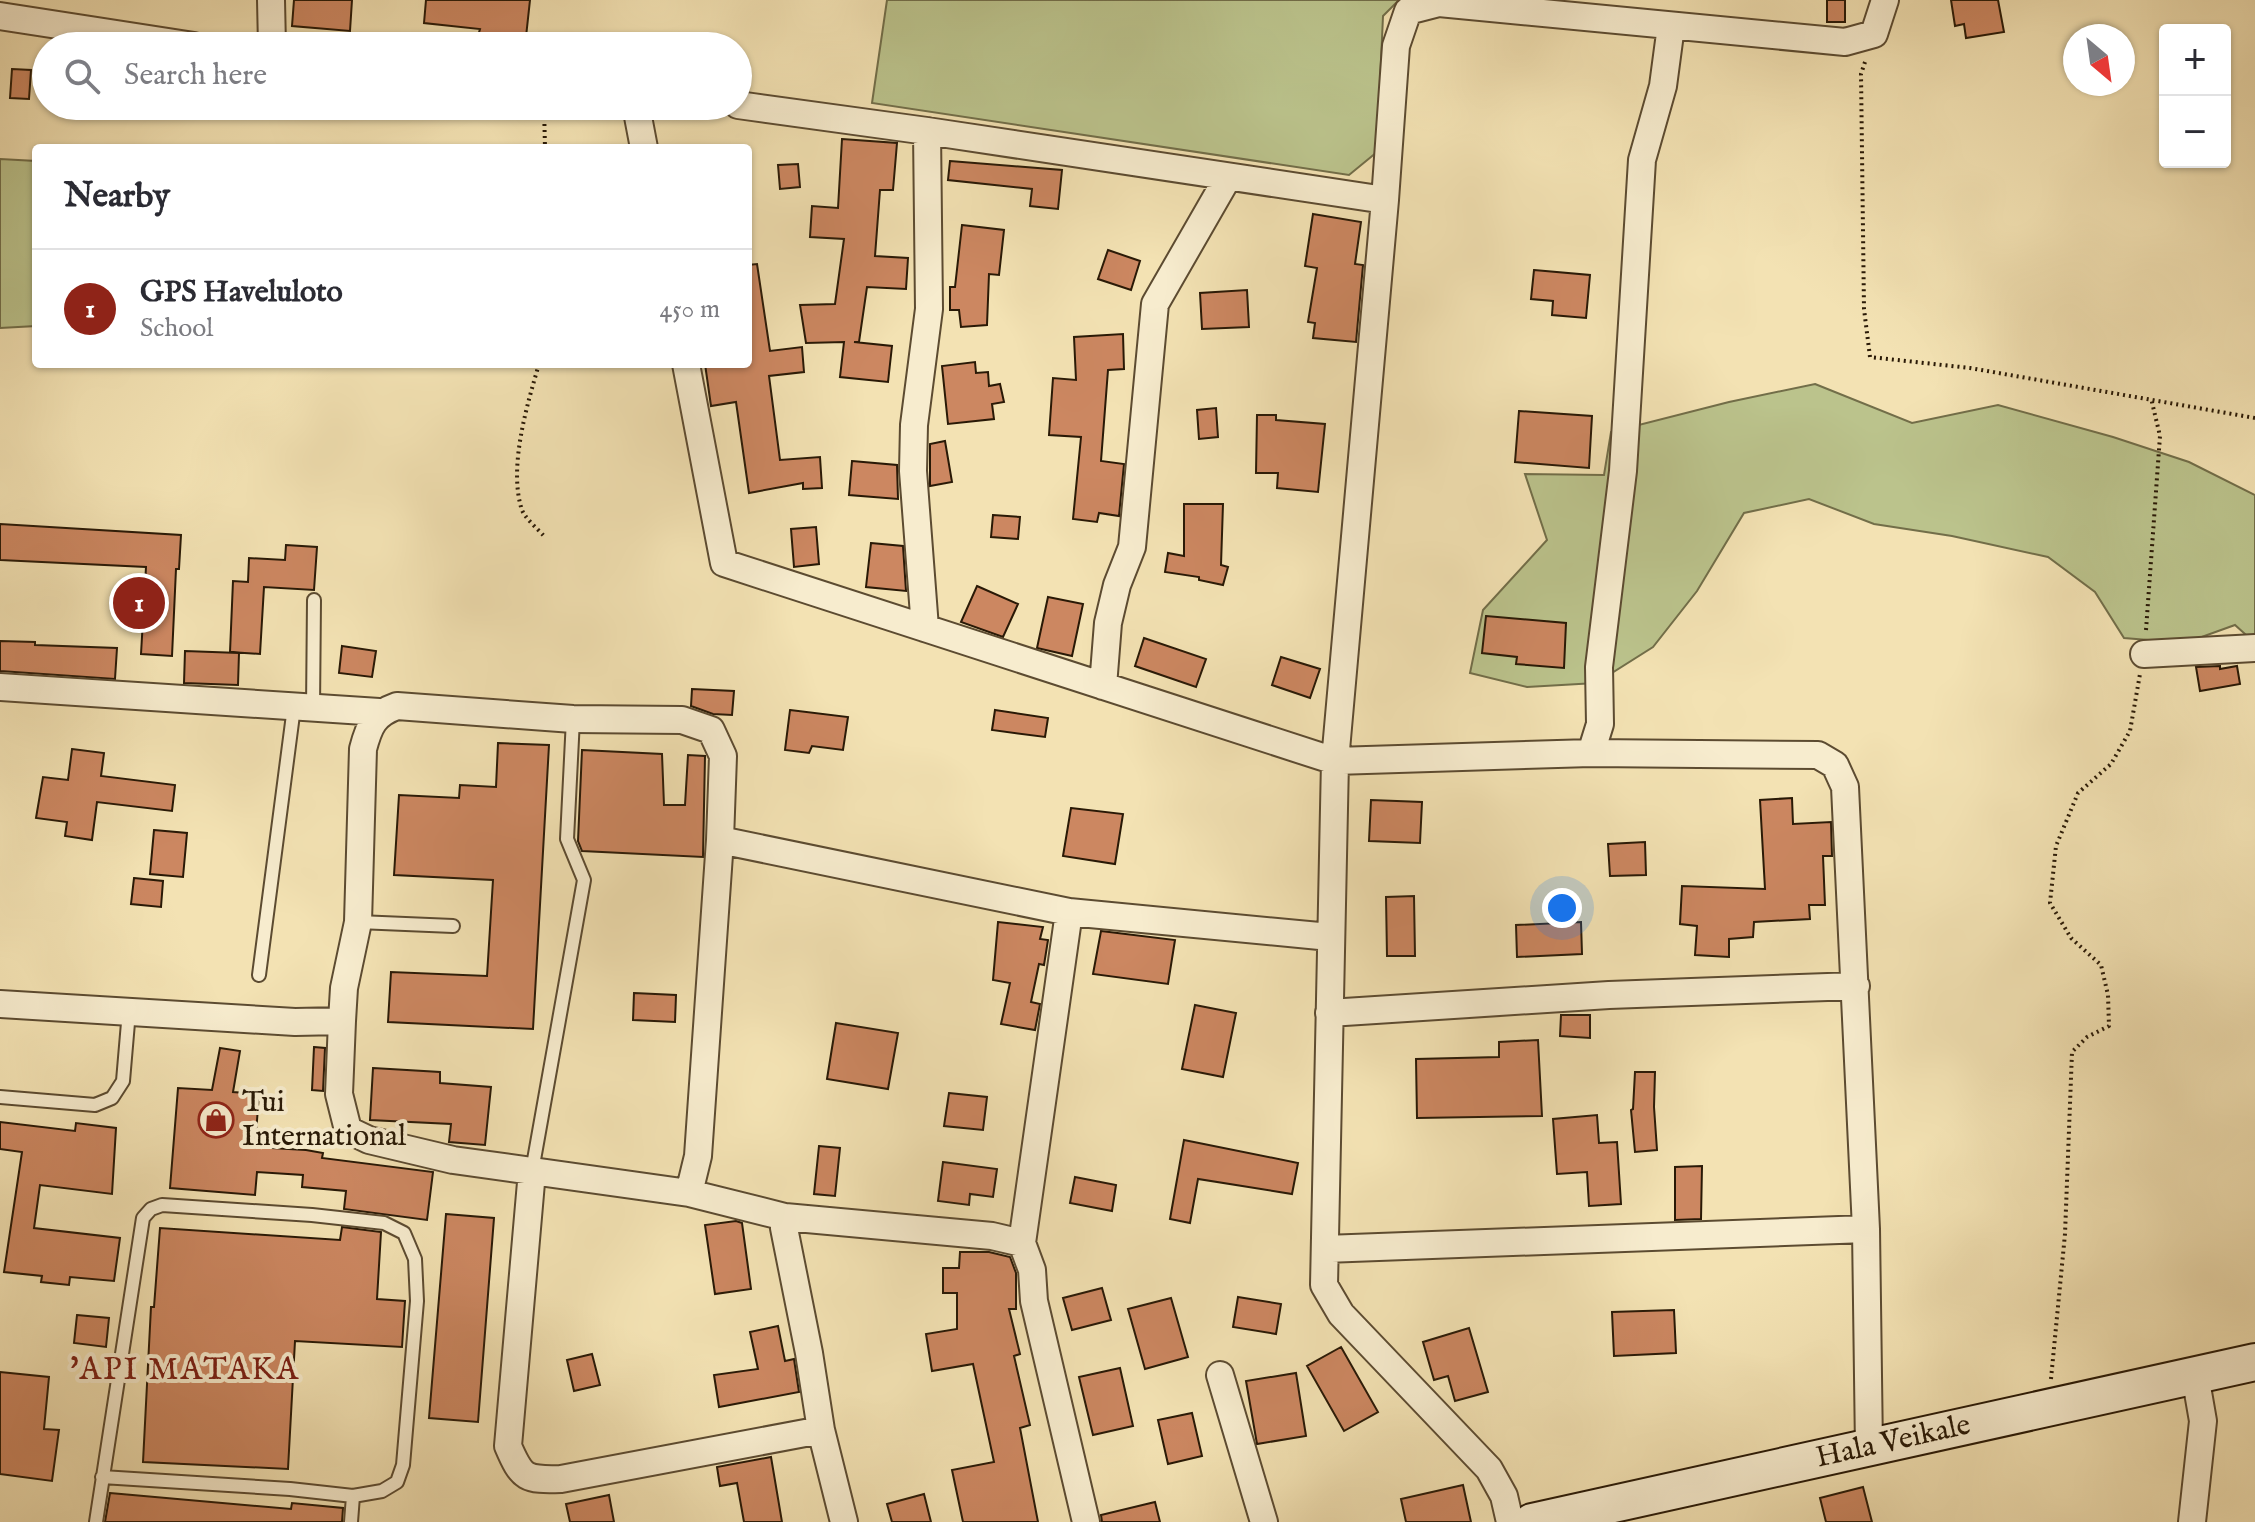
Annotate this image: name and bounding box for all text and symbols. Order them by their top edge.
north arrow [2063,24,2135,96]
map controls [2159,24,2231,168]
button: + [2159,24,2231,96]
search box [32,32,752,120]
icon: search [60,54,104,98]
text: Search here [124,57,267,95]
button: − [2159,96,2231,168]
text: Nearby [64,175,170,218]
text: GPS Haveluloto [140,274,343,312]
text: 1 [85,293,95,326]
text: 450 m [660,293,720,326]
text: School [140,312,213,345]
pin: 1 [113,573,165,633]
your location [1542,888,1582,928]
place label: Tui International [242,1084,407,1156]
shop icon: Tui International [197,1101,235,1139]
district label: 'API MATAKA [70,1350,300,1391]
street label: Hala Veikale [1812,1407,1974,1478]

